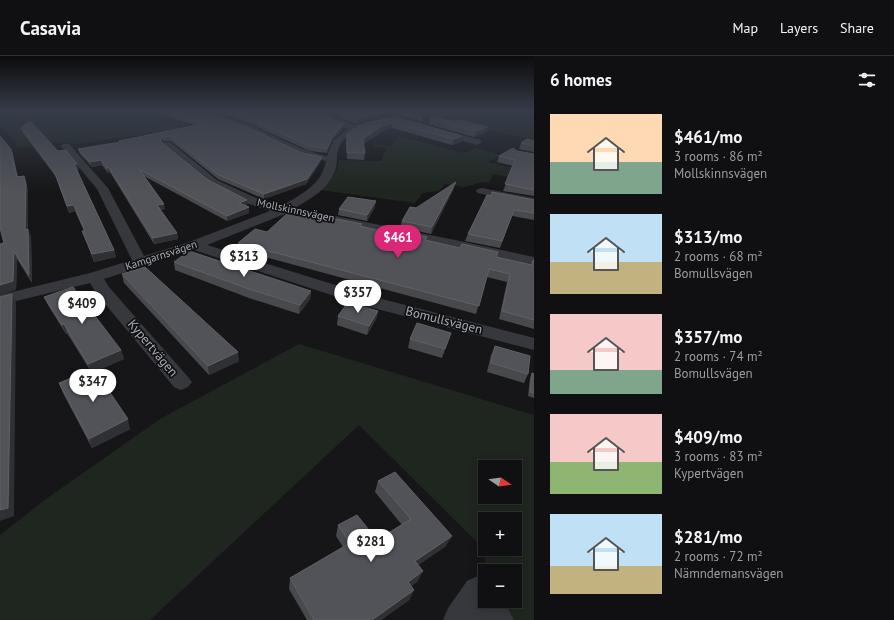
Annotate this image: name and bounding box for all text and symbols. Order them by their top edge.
text: Casavia [20,16,81,40]
text: Map [732,19,758,37]
text: Layers [780,19,818,37]
text: Share [840,19,874,37]
text: 6 homes [550,69,612,91]
icon: filters [856,69,878,91]
text: $461/mo [674,126,742,148]
icon: home [582,130,630,178]
text: 3 rooms · 86 m² [674,148,763,165]
text: Mollskinnsvägen [674,165,767,182]
street label: Mollskinnsvägen [256,195,336,225]
pin: $461 [374,225,422,259]
text: $313/mo [674,226,742,248]
text: $461 [383,229,413,246]
icon: home [582,230,630,278]
street label: Kamgarnsvägen [123,237,199,273]
pin: $313 [220,244,268,278]
text: $313 [229,248,259,265]
text: 2 rooms · 68 m² [674,248,763,265]
text: Bomullsvägen [674,265,753,282]
pin: $357 [334,280,382,314]
text: $357 [343,284,373,301]
pin: $409 [58,291,106,325]
text: $409 [67,295,97,312]
street label: Bomullsvägen [404,302,484,338]
street label: Kypertvägen [124,316,182,380]
text: $357/mo [674,326,742,348]
icon: home [582,330,630,378]
text: 2 rooms · 74 m² [674,348,763,365]
text: Bomullsvägen [674,365,753,382]
pin: $347 [69,369,117,403]
text: $347 [78,373,108,390]
text: $409/mo [674,426,742,448]
icon: home [582,430,630,478]
text: 3 rooms · 83 m² [674,448,763,465]
north arrow [478,460,522,504]
map controls [478,460,522,608]
text: Kypertvägen [674,465,744,482]
button: + [478,512,522,556]
text: $281/mo [674,526,742,548]
pin: $281 [347,529,395,563]
icon: home [582,530,630,578]
text: $281 [356,533,386,550]
text: 2 rooms · 72 m² [674,548,763,565]
button: − [478,564,522,608]
text: Nämndemansvägen [674,565,783,582]

